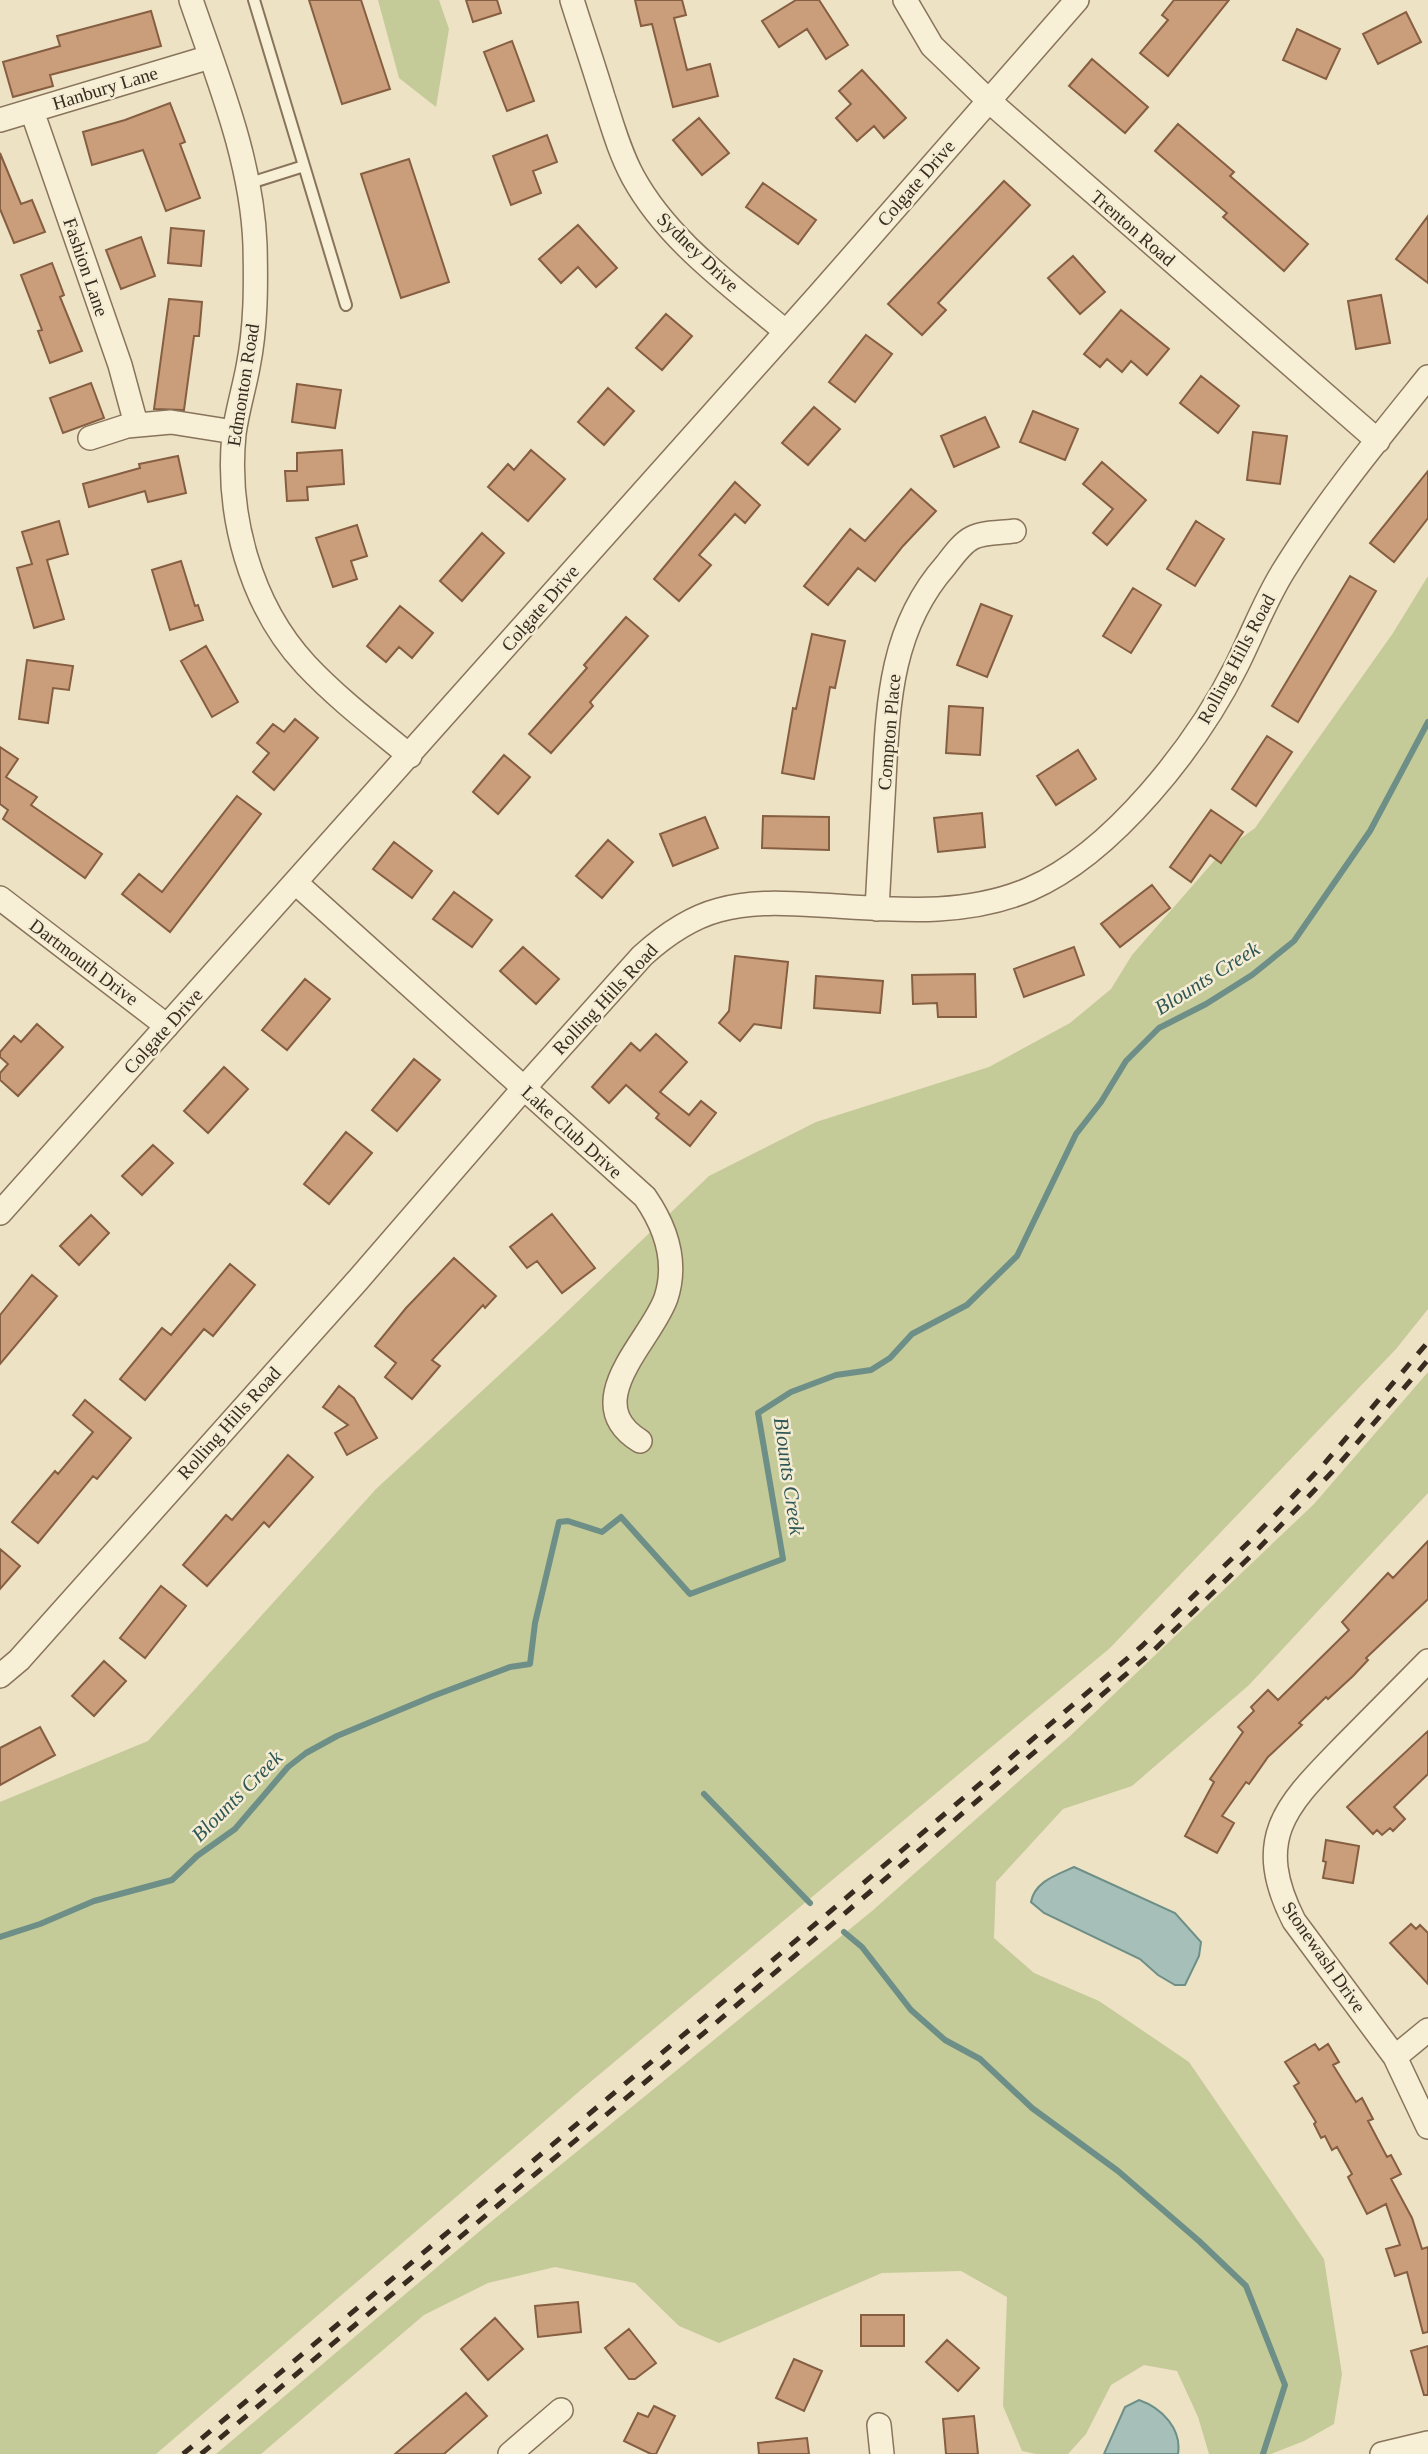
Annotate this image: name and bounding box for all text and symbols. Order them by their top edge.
street label: Hanbury Lane [50,62,160,114]
street label: Colgate Drive [873,136,959,230]
street label: Trenton Road [1087,186,1180,270]
street label: Sydney Drive [653,208,743,296]
street label: Fashion Lane [59,215,113,319]
street label: Edmonton Road [223,322,263,448]
street label: Colgate Drive [497,561,583,655]
street label: Rolling Hills Road [1193,590,1279,727]
street label: Compton Place [873,673,905,791]
street label: Dartmouth Drive [26,914,142,1010]
water label: Blounts Creek [1150,936,1264,1020]
street label: Rolling Hills Road [548,939,662,1059]
street label: Colgate Drive [119,984,207,1078]
street label: Lake Club Drive [518,1081,626,1183]
street label: Rolling Hills Road [173,1362,285,1483]
water label: Blounts Creek [769,1416,809,1537]
water label: Blounts Creek [187,1745,288,1846]
street label: Stonewash Drive [1278,1898,1370,2016]

